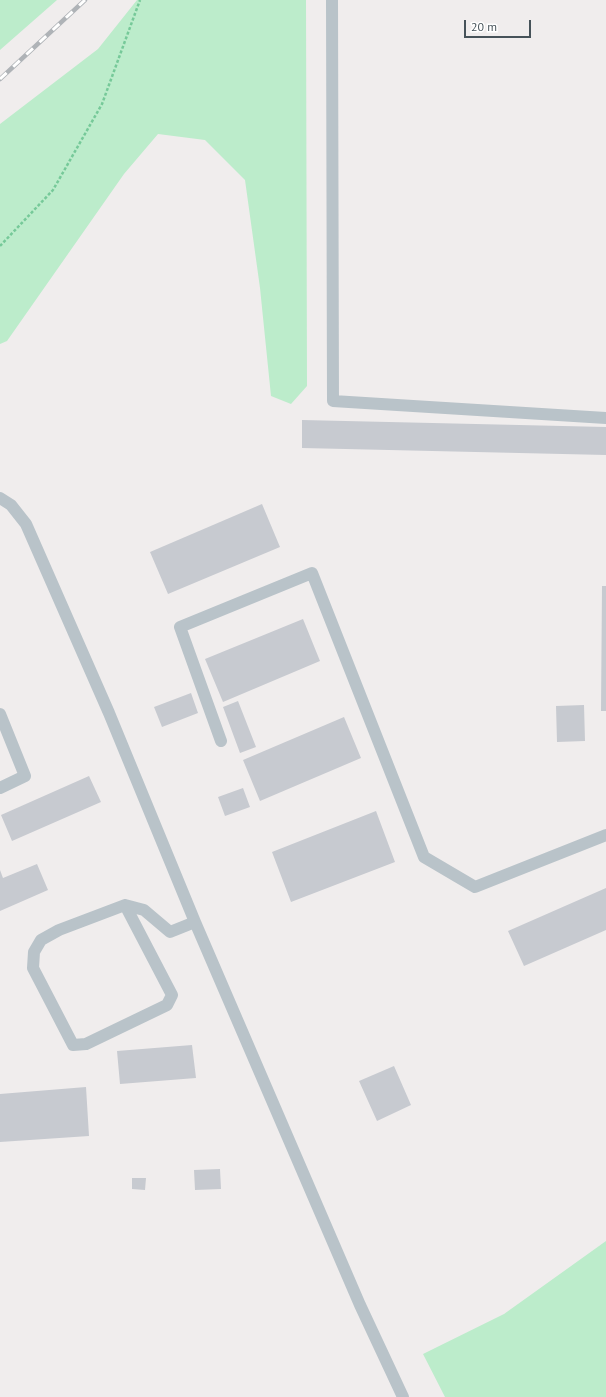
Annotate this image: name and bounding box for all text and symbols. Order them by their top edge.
scale bar [466,12,533,38]
text: 20 m [471,19,497,34]

